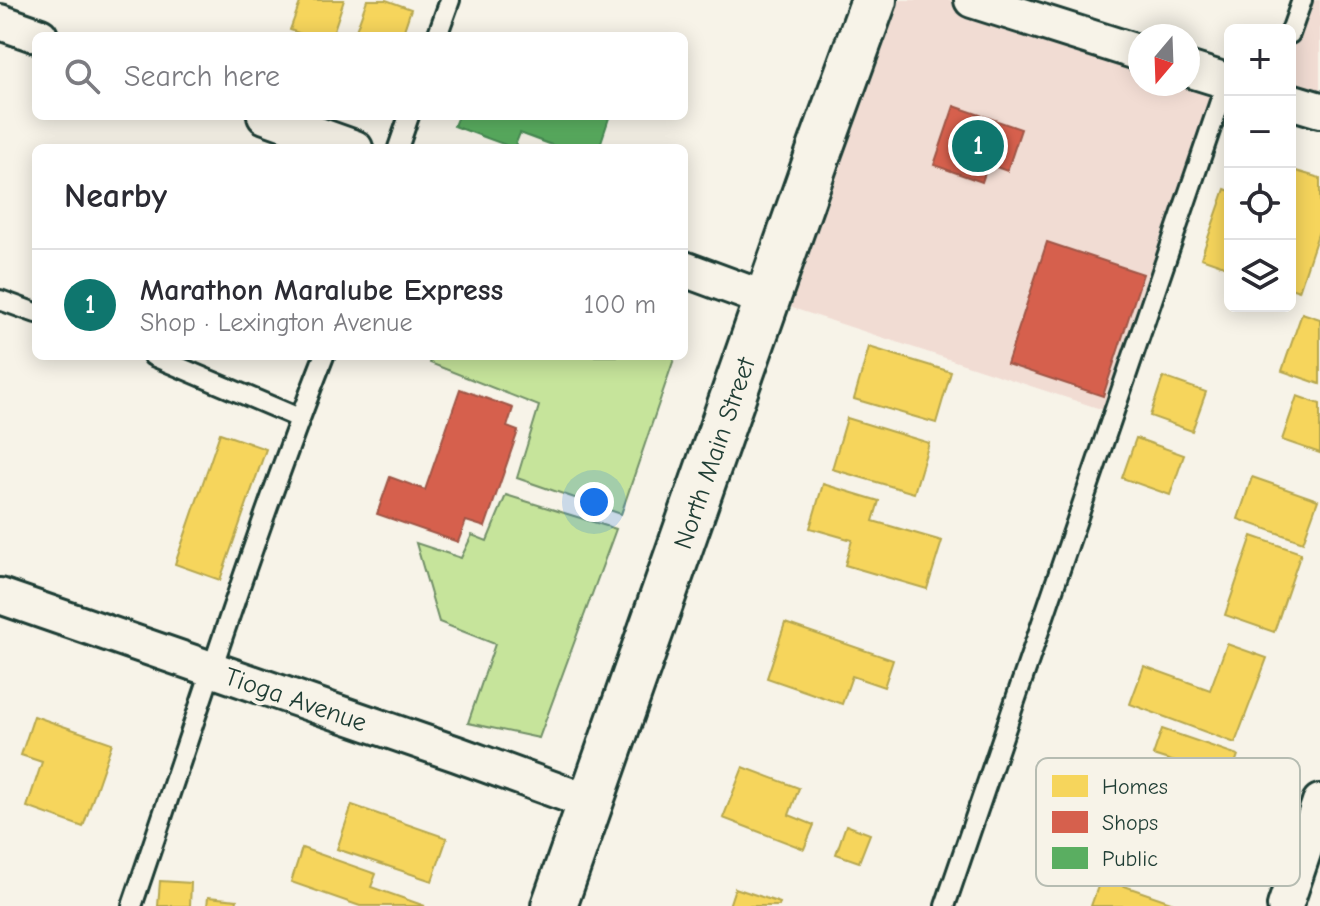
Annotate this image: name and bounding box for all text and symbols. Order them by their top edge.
north arrow [1128,24,1200,96]
map controls [1224,24,1296,312]
button: + [1224,24,1296,96]
search box [32,32,688,120]
icon: search [60,54,104,98]
text: Search here [124,59,280,94]
button: − [1224,96,1296,168]
pin: 1 [952,116,1004,176]
button: locate [1224,168,1296,240]
text: Nearby [64,176,167,216]
button: layers [1224,240,1296,312]
text: Marathon Maralube Express [140,273,503,308]
text: 1 [85,290,95,320]
text: 100 m [584,290,656,320]
text: Shop · Lexington Avenue [140,308,412,338]
street label: North Main Street [668,352,762,553]
your location [574,482,614,522]
street label: Tioga Avenue [221,662,371,738]
legend [1036,758,1300,886]
text: Homes [1102,774,1168,800]
text: Shops [1102,810,1158,836]
text: Public [1102,846,1158,872]

